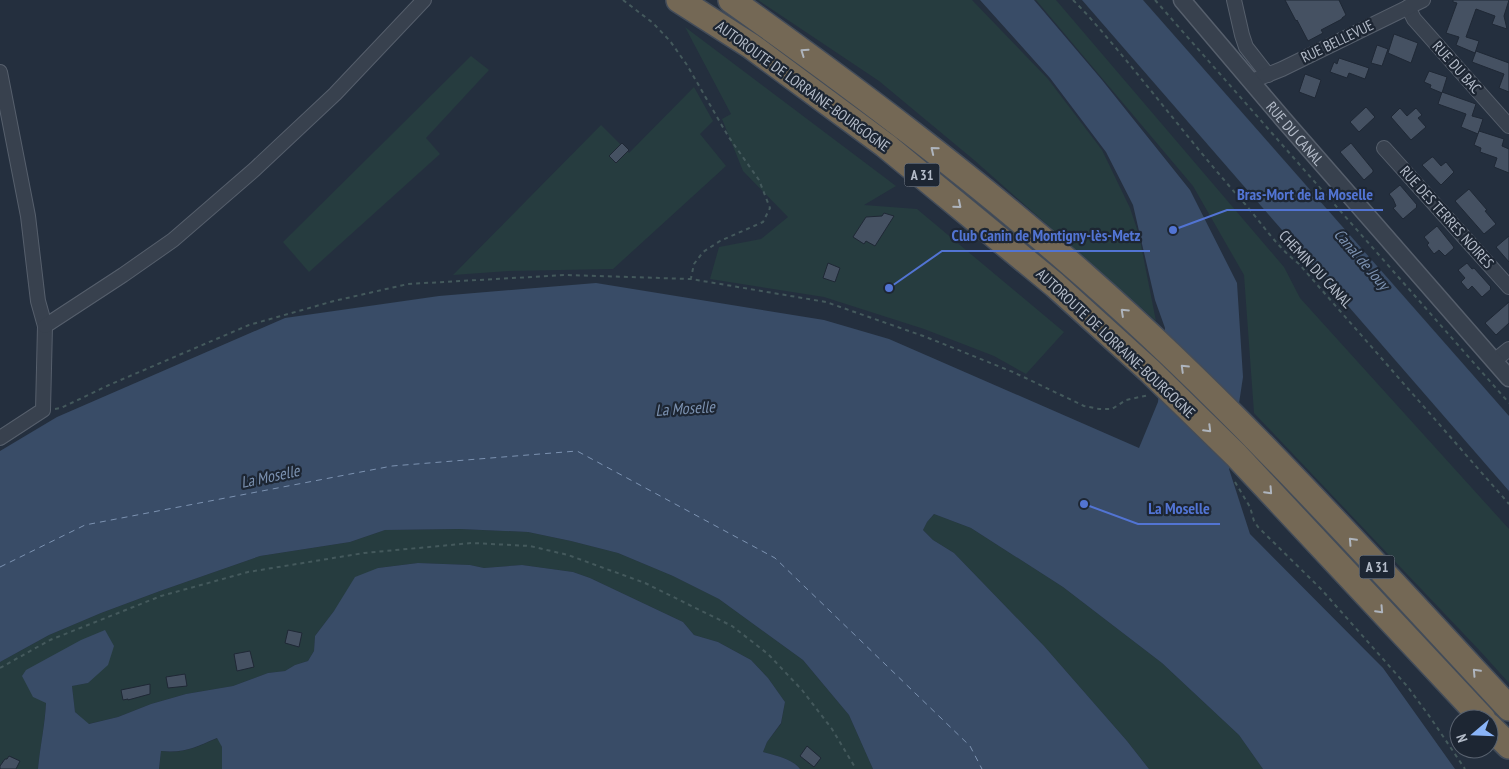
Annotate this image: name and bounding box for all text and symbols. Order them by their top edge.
street label: RUE BELLEVUE [1298,15,1376,67]
street label: AUTOROUTE DE LORRAINE-BOURGOGNE [712,16,894,156]
street label: RUE DU BAC [1428,37,1486,97]
one-way arrow [801,49,810,58]
street label: RUE DU CANAL [1263,97,1329,170]
one-way arrow [931,148,940,156]
street label: RUE DES TERRES NOIRES [1396,162,1498,272]
road number: A 31 [904,164,940,186]
callout: Bras-Mort de la Moselle [1227,179,1383,210]
text: Bras-Mort de la Moselle [1237,184,1373,204]
one-way arrow [952,199,961,207]
callout: Club Canin de Montigny-lès-Metz [942,220,1150,251]
water label: Canal de Jouy [1330,224,1395,295]
text: Club Canin de Montigny-lès-Metz [952,225,1140,245]
street label: CHEMIN DU CANAL [1275,226,1357,312]
street label: AUTOROUTE DE LORRAINE-BOURGOGNE [1033,264,1199,422]
one-way arrow [1121,309,1130,318]
one-way arrow [1180,365,1189,374]
water label: La Moselle [655,396,717,420]
one-way arrow [1203,423,1212,432]
water label: La Moselle [239,460,302,492]
one-way arrow [1263,485,1272,494]
callout: La Moselle [1138,493,1220,524]
text: La Moselle [1148,498,1210,518]
one-way arrow [1349,537,1358,546]
road number: A 31 [1360,556,1394,578]
one-way arrow [1374,604,1383,613]
one-way arrow [1473,669,1482,678]
north arrow [1449,709,1499,759]
text: N [1452,732,1471,745]

